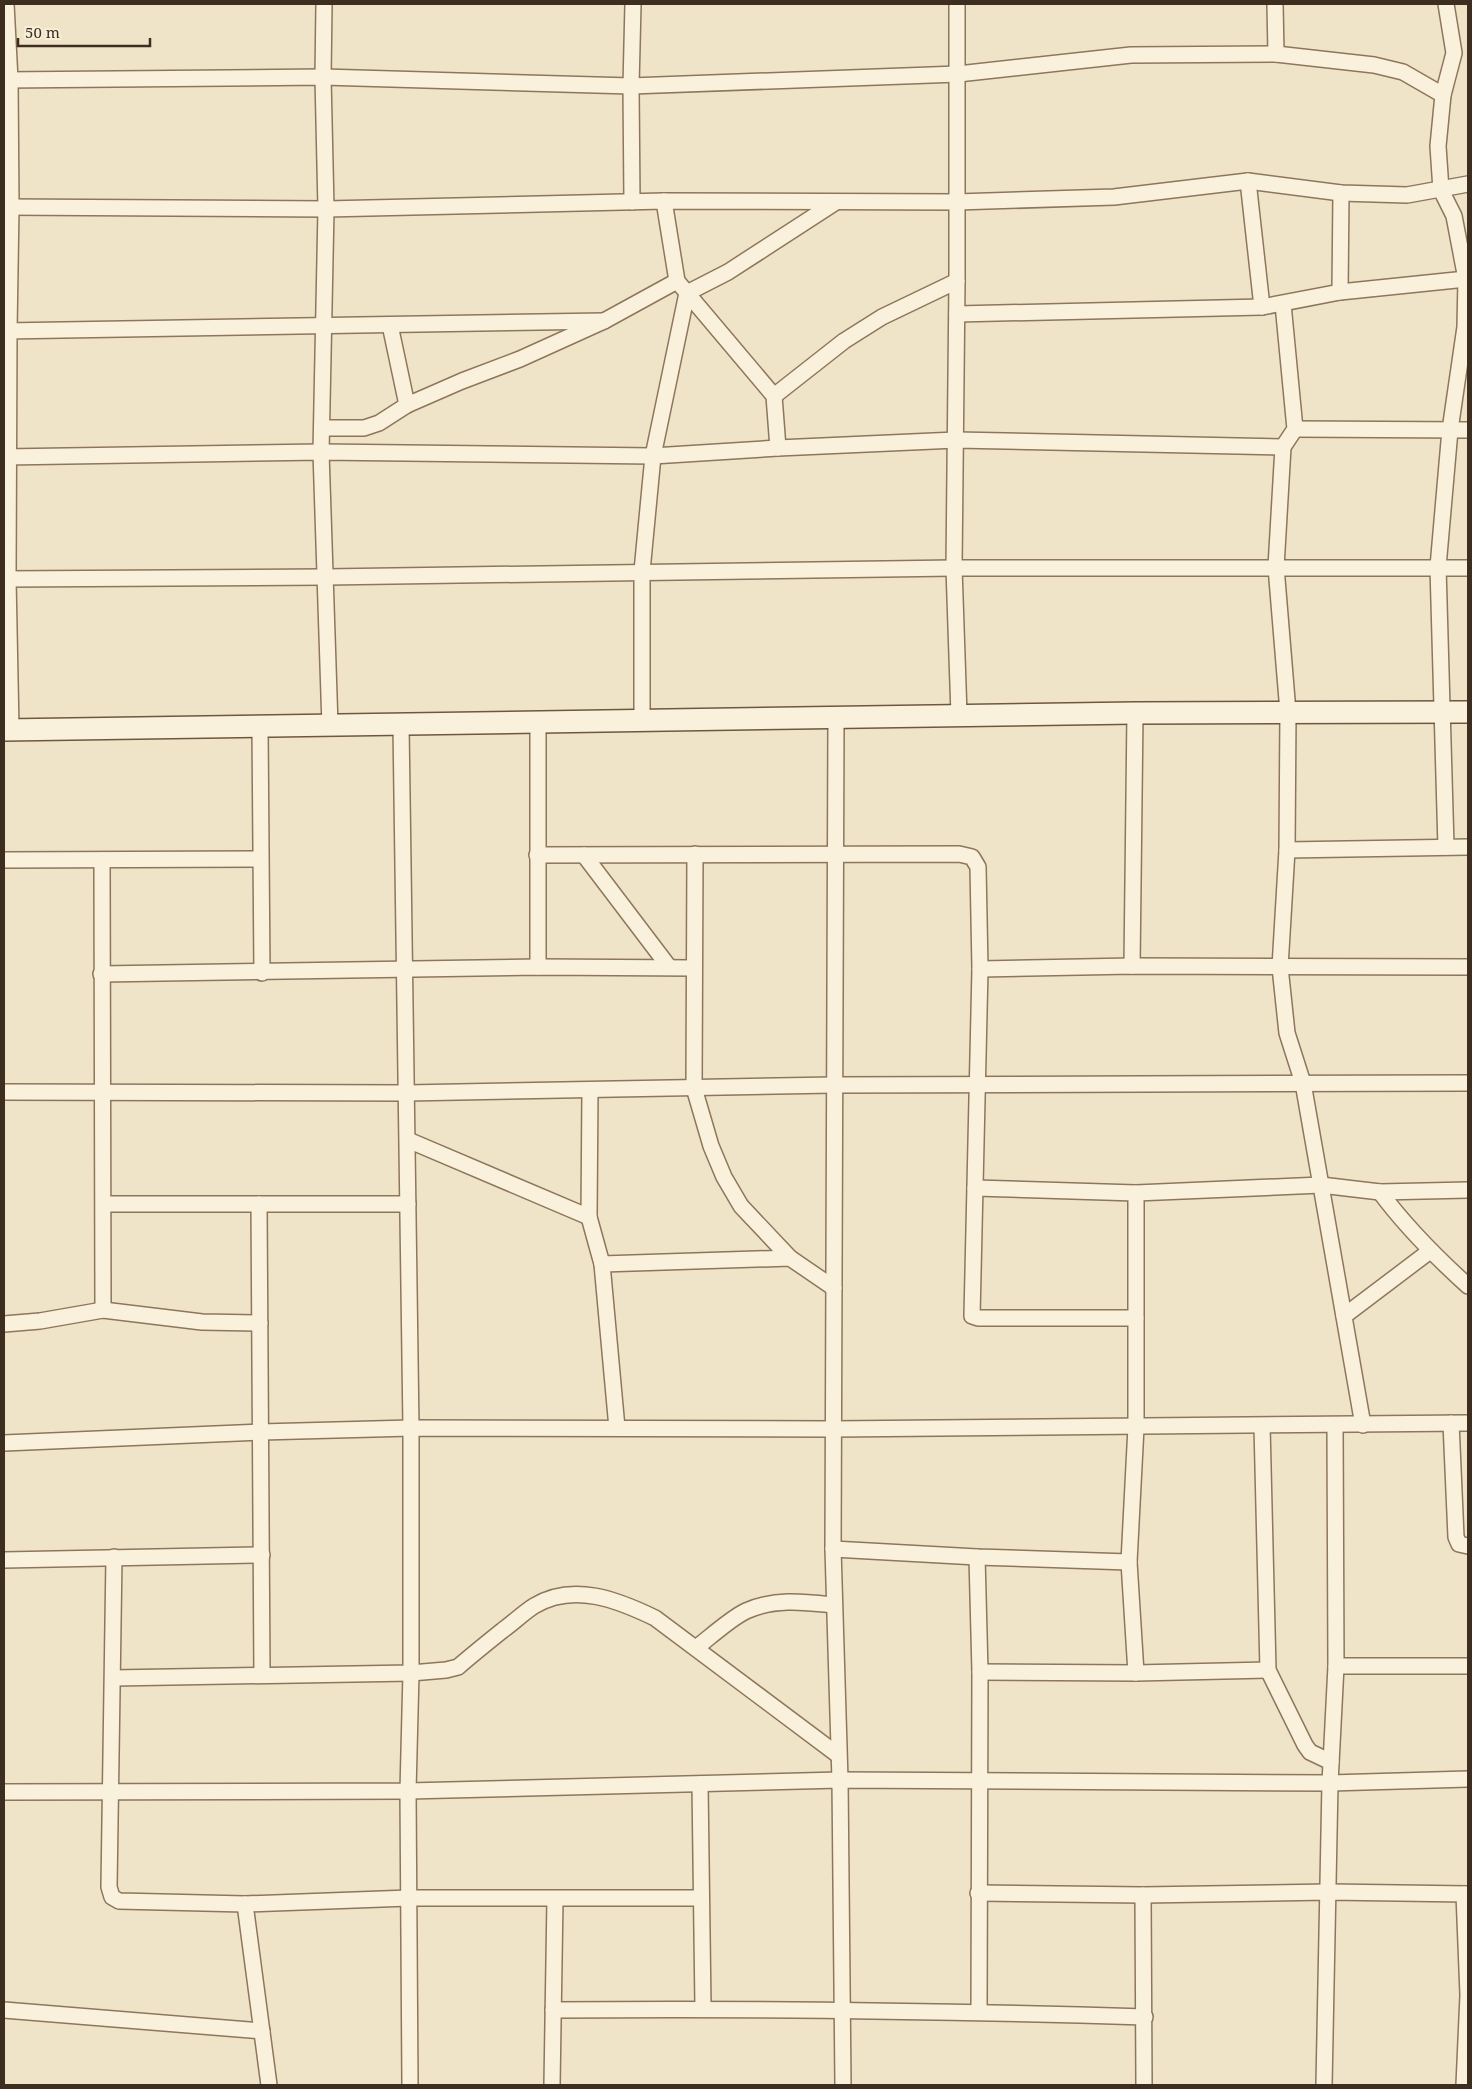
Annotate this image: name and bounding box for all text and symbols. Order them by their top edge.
scale bar [18,15,150,47]
text: 50 m [25,22,60,42]

